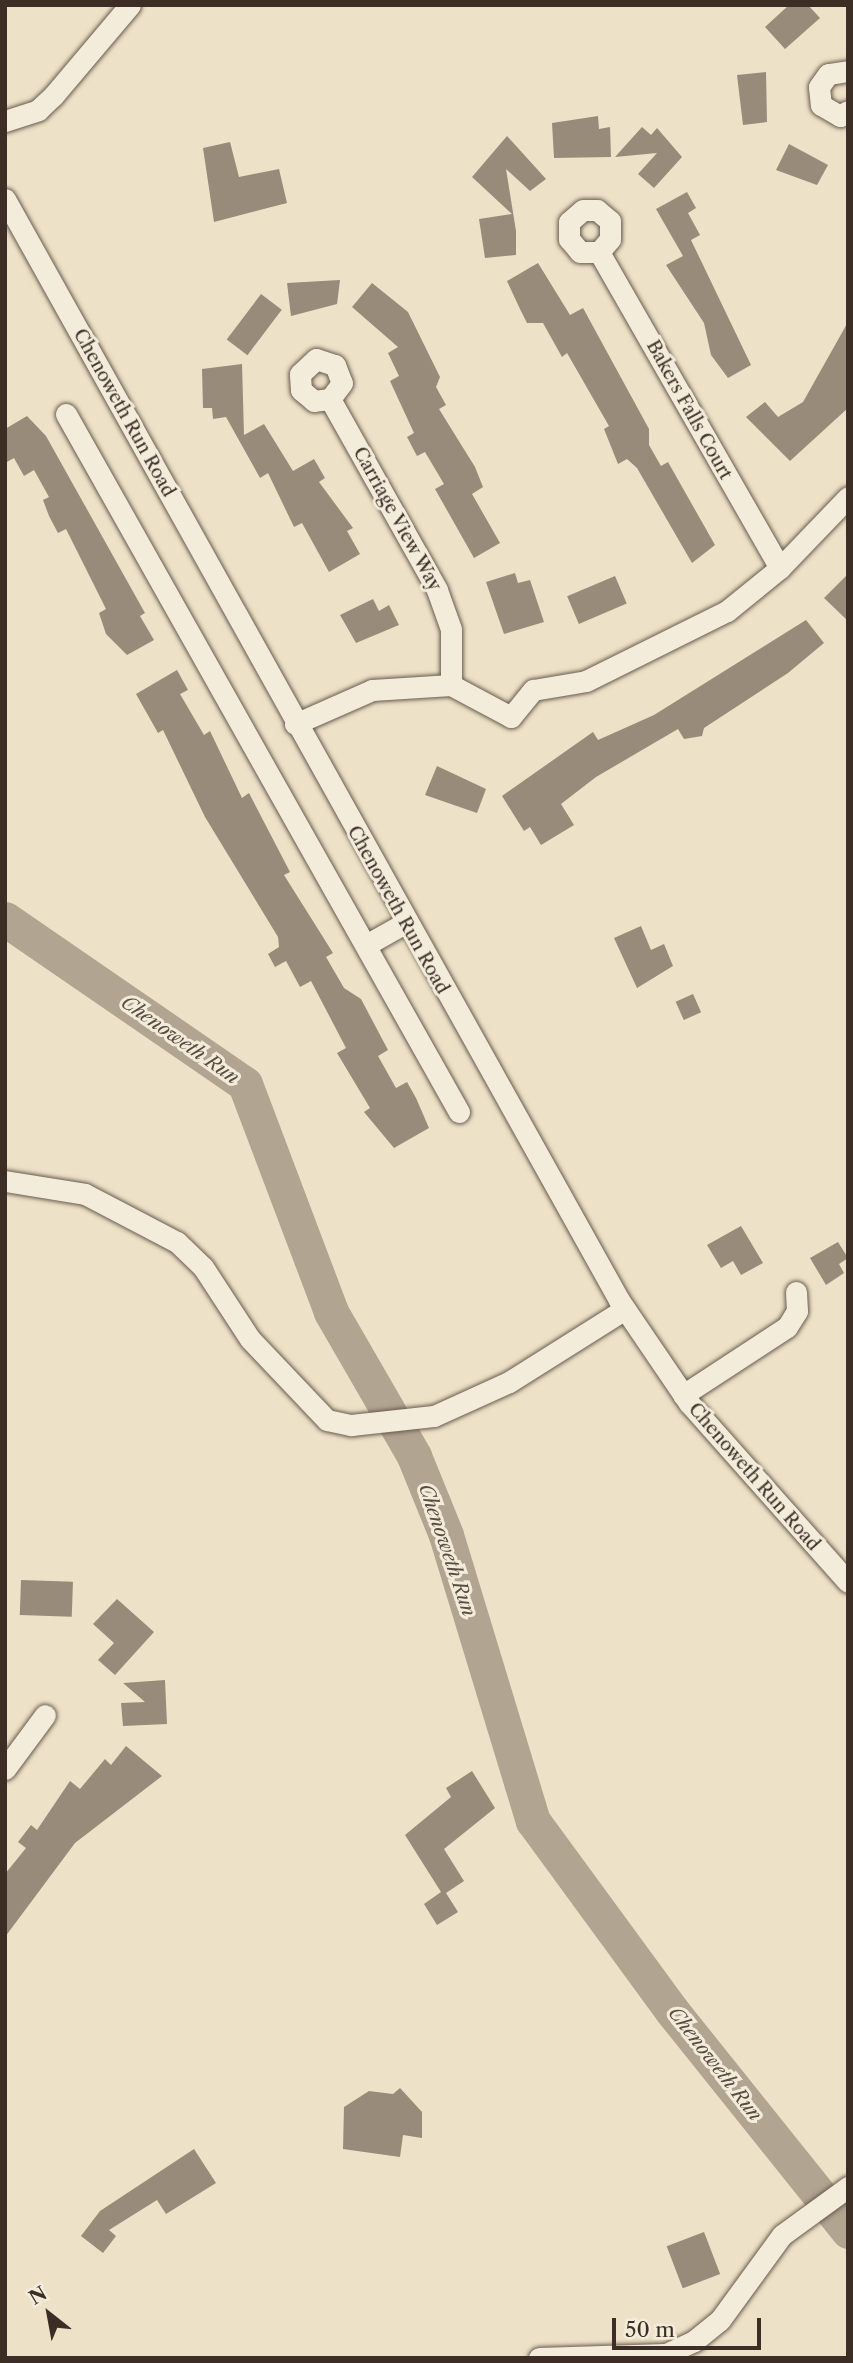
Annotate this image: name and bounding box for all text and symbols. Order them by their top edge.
street label: Chenoweth Run Road [69,325,179,501]
street label: Bakers Falls Court [642,337,736,483]
street label: Carriage View Way [348,443,446,595]
street label: Chenoweth Run Road [343,822,453,998]
water label: Chenoweth Run [117,991,243,1089]
street label: Chenoweth Run Road [684,1399,824,1555]
water label: Chenoweth Run [414,1481,480,1619]
water label: Chenoweth Run [663,2002,767,2126]
north arrow [14,2279,84,2349]
text: N [25,2281,51,2310]
scale bar [615,2304,764,2348]
text: 50 m [625,2317,675,2342]

